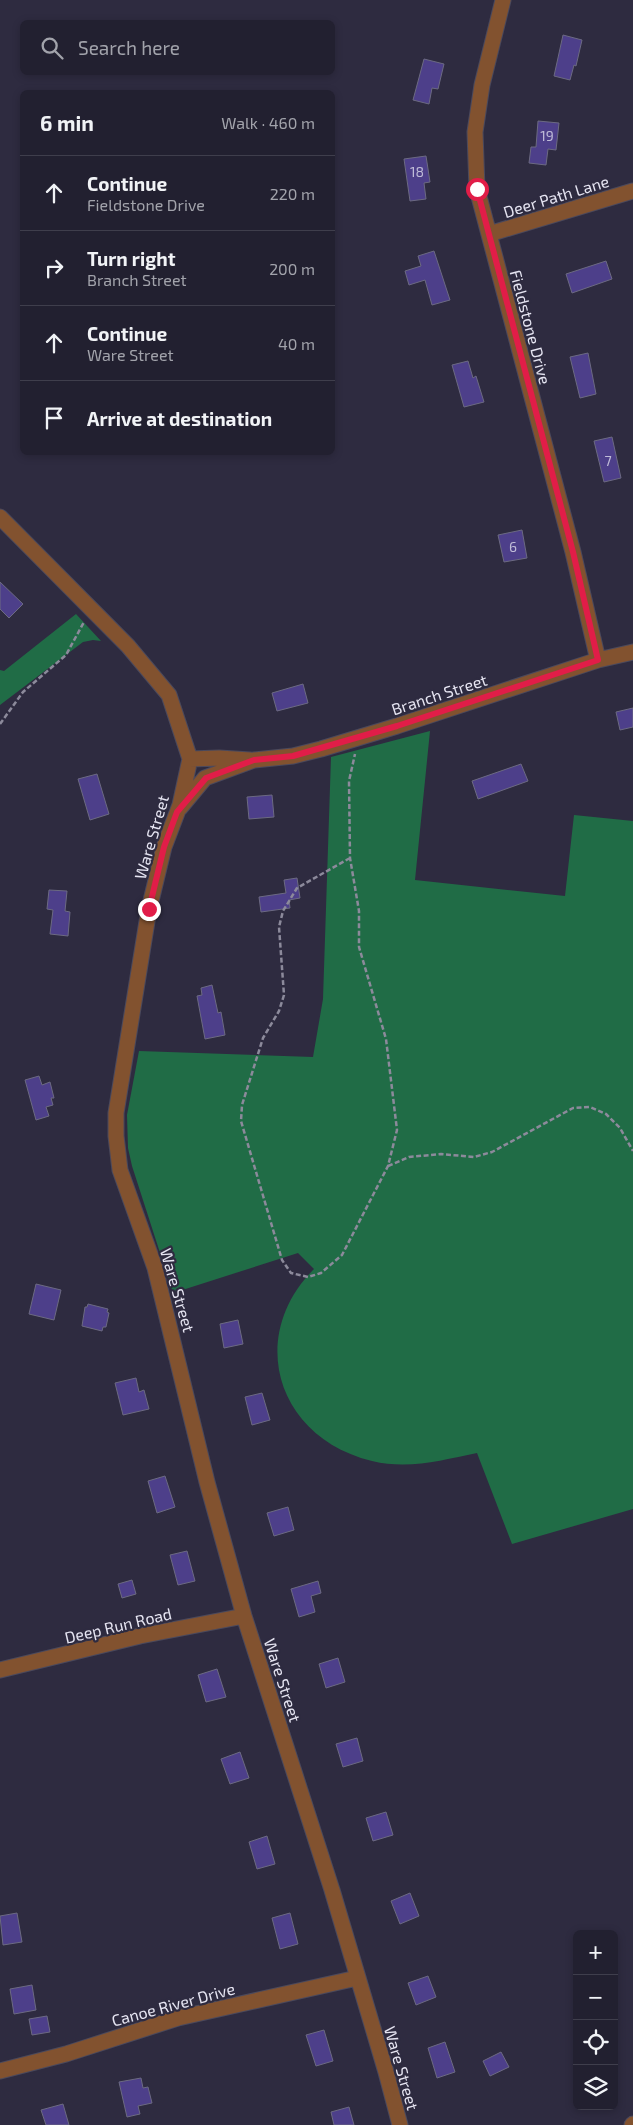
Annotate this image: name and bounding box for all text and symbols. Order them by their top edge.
search box [20,20,335,75]
icon: search [38,34,66,62]
text: Search here [78,36,180,59]
text: 6 min [40,110,94,135]
text: Walk · 460 m [221,113,315,132]
house number: 19 [540,127,554,144]
house number: 18 [410,163,424,180]
street label: Deer Path Lane [501,171,611,221]
text: Continue [87,172,167,195]
route start [466,178,489,201]
icon: ahead [40,179,68,207]
text: 220 m [270,184,315,203]
text: Fieldstone Drive [87,195,205,214]
text: Turn right [87,247,175,270]
icon: right [40,254,68,282]
text: 200 m [269,259,315,278]
street label: Fieldstone Drive [507,268,555,386]
text: Branch Street [87,270,187,289]
text: Continue [87,322,167,345]
icon: ahead [40,329,68,357]
text: 40 m [278,334,315,353]
text: Ware Street [87,345,174,364]
icon: arrive [40,404,68,432]
text: Arrive at destination [87,407,272,430]
house number: 7 [604,452,612,469]
house number: 6 [509,538,517,555]
street label: Branch Street [389,670,489,718]
street label: Ware Street [130,793,172,881]
route end [138,898,161,921]
street label: Ware Street [157,1246,199,1334]
street label: Deep Run Road [63,1603,173,1647]
street label: Ware Street [261,1636,305,1724]
map controls [573,1930,618,2110]
button: + [573,1930,618,1975]
button: − [573,1975,618,2020]
street label: Canoe River Drive [109,1978,237,2030]
button: locate [573,2020,618,2065]
street label: Ware Street [381,2024,423,2112]
button: layers [573,2065,618,2110]

